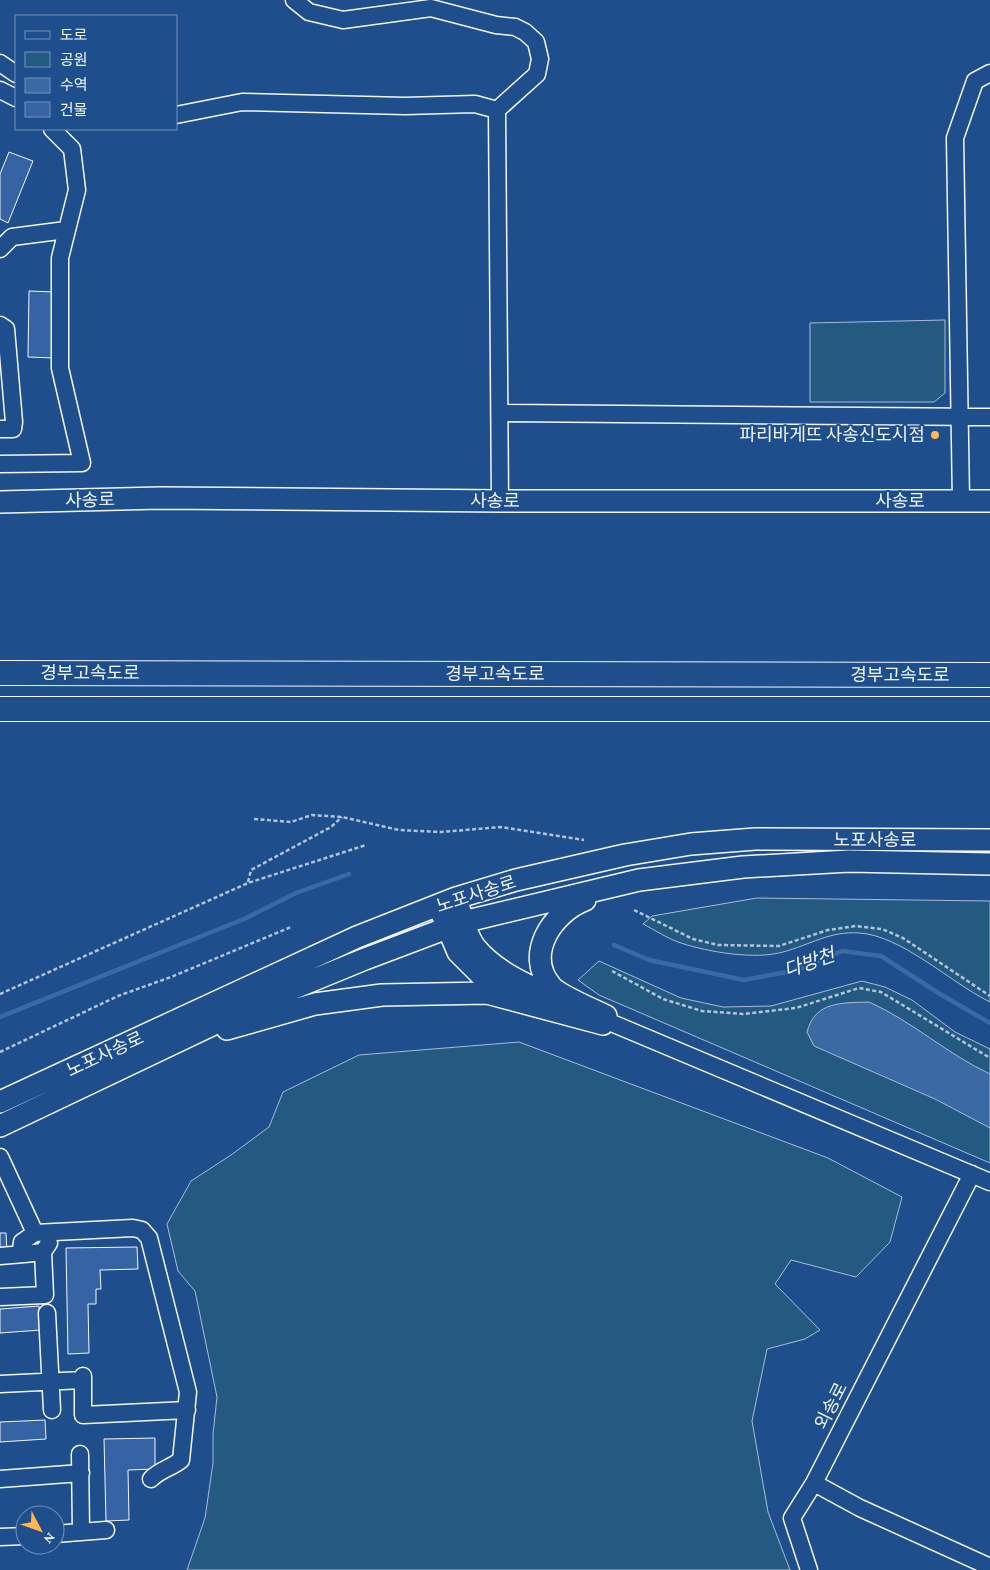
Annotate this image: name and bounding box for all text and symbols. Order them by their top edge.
legend [15,15,178,130]
text: 도로 [60,27,88,43]
text: 공원 [60,52,88,68]
text: 수역 [60,77,88,93]
text: 건물 [60,102,88,118]
place label: 파리바게뜨 사송신도시점 [739,425,925,445]
marker: 파리바게뜨 사송신도시점 [929,429,941,441]
street label: 사송로 [65,490,115,510]
street label: 사송로 [470,491,520,511]
street label: 사송로 [875,491,925,511]
street label: 경부고속도로 [40,663,140,683]
street label: 경부고속도로 [445,664,545,684]
street label: 경부고속도로 [850,665,950,685]
street label: 노포사송로 [834,830,916,850]
street label: 노포사송로 [434,872,518,916]
water label: 다방천 [781,944,839,981]
street label: 노포사송로 [63,1027,147,1081]
street label: 외송로 [811,1379,851,1433]
north arrow [15,1505,65,1555]
text: N [40,1530,59,1548]

